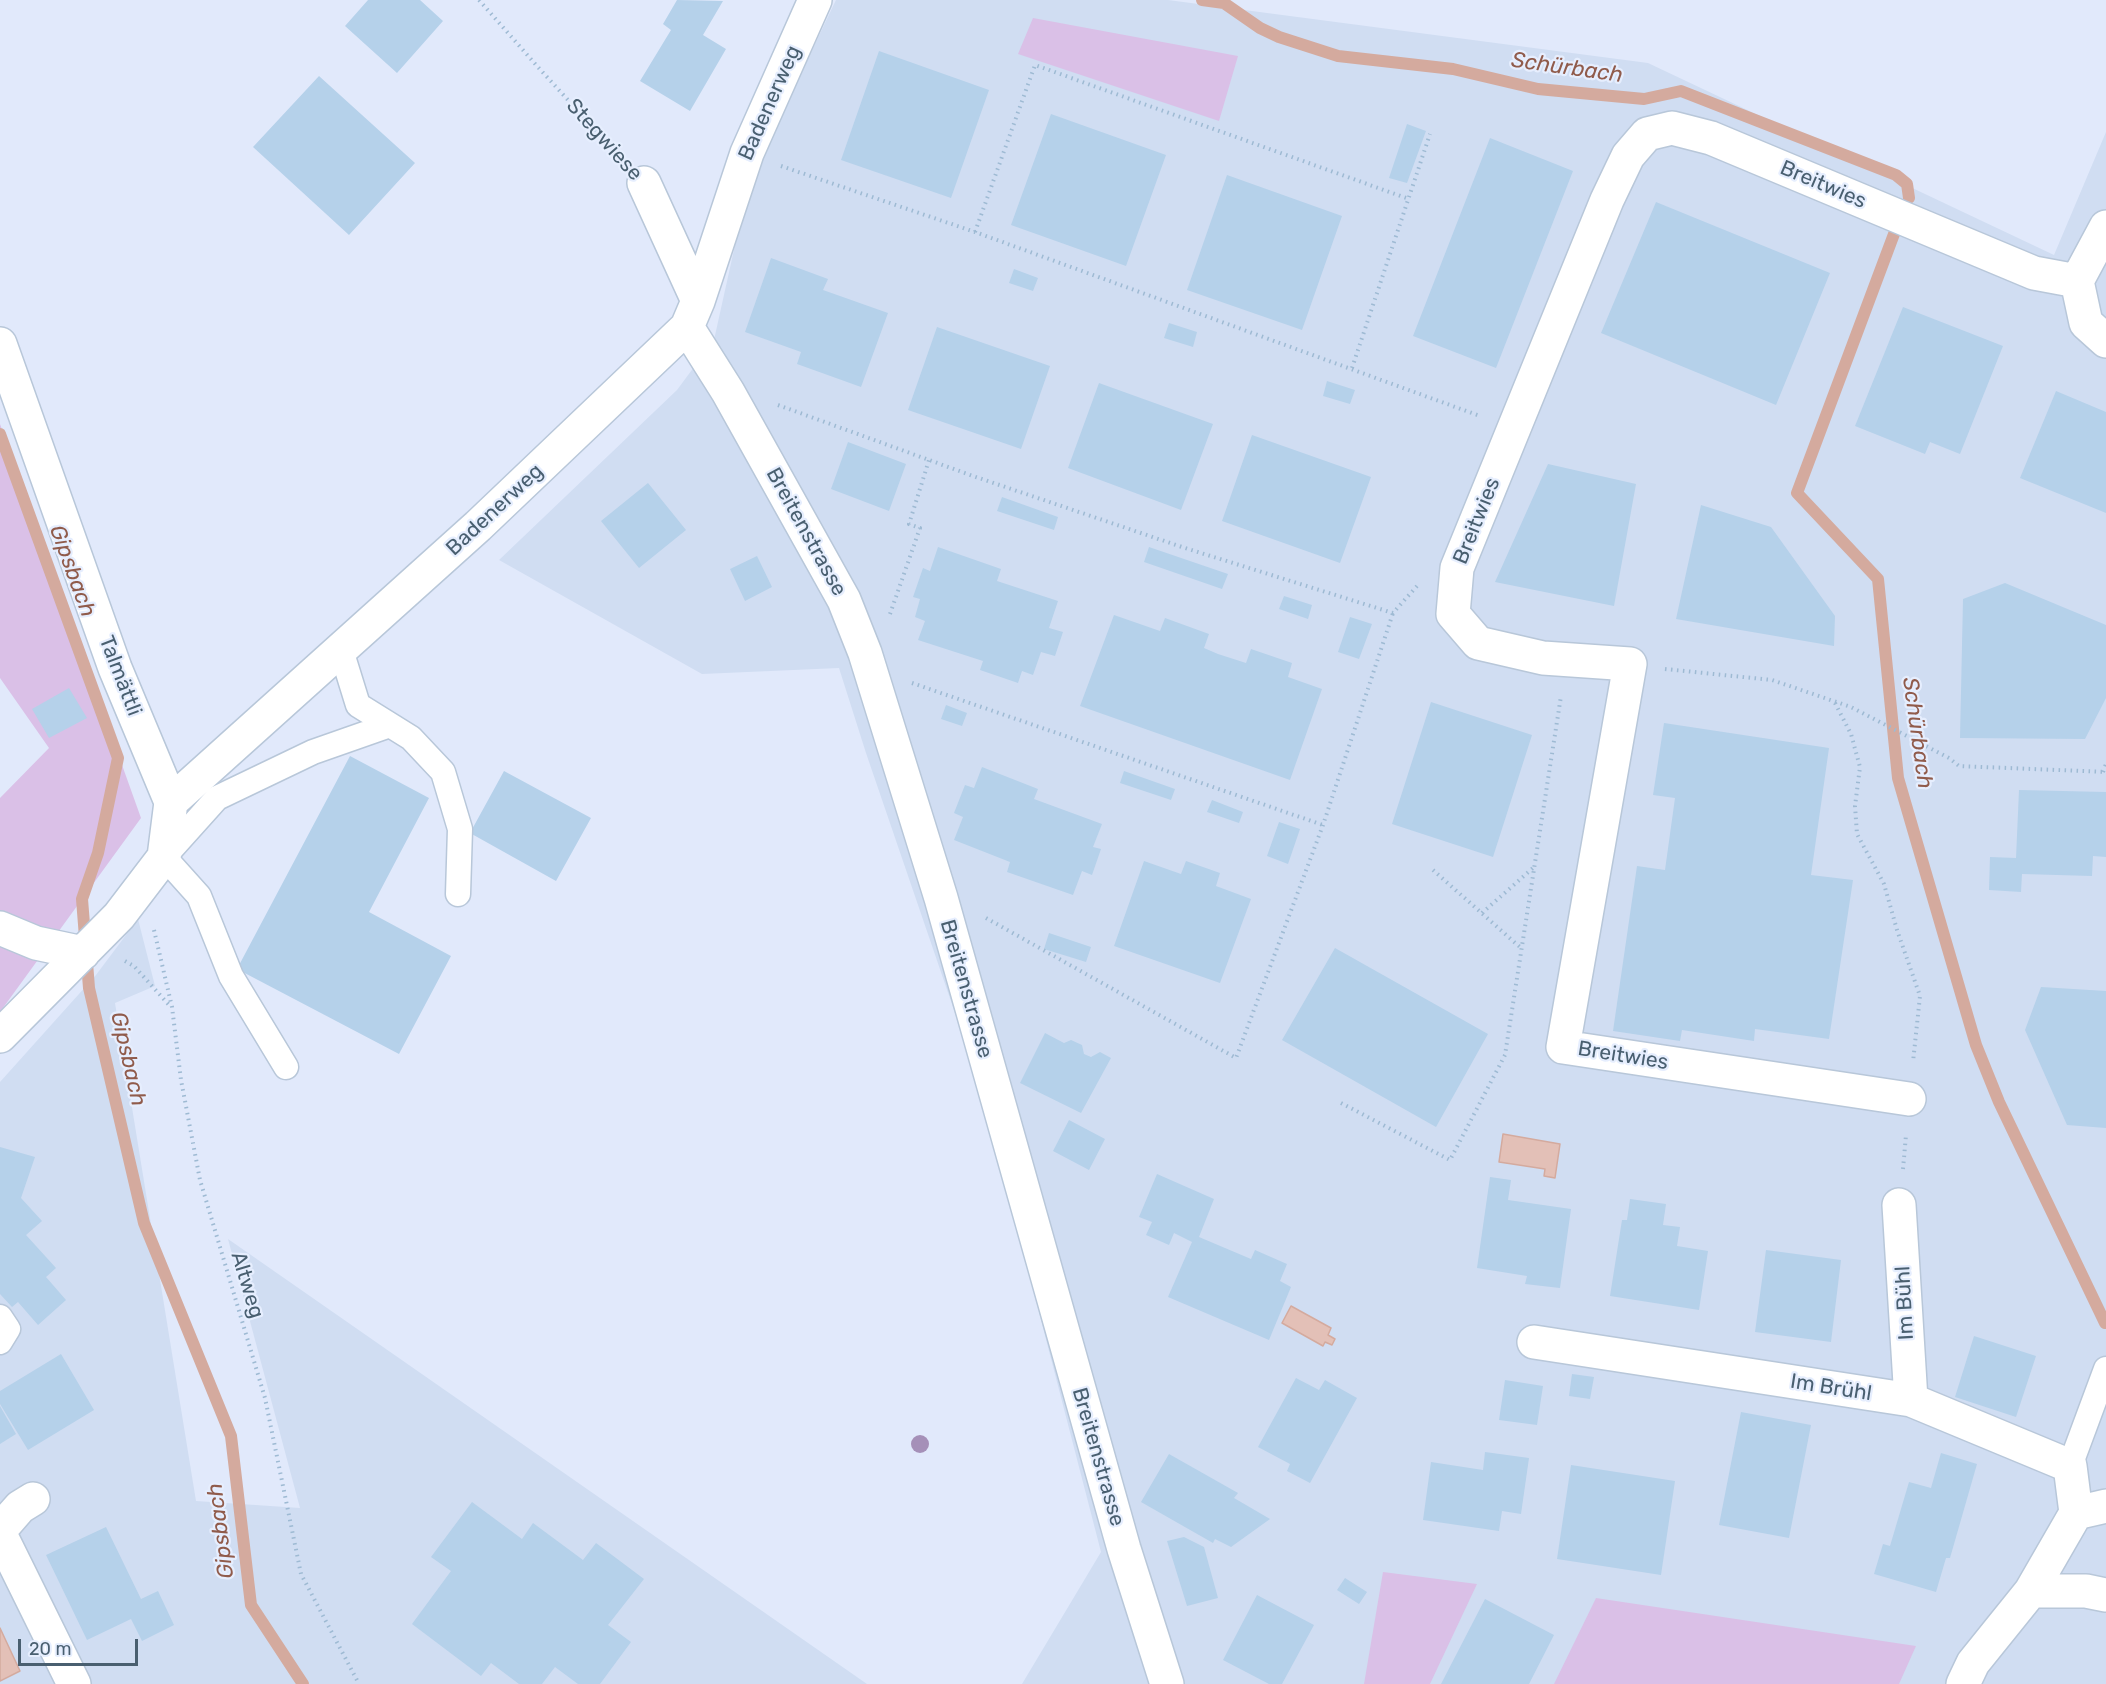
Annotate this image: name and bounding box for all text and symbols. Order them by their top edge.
street label: Badenerweg [733,42,807,164]
water label: Schürbach [1510,47,1624,89]
street label: Stegwiese [561,94,647,186]
street label: Breitwies [1776,156,1870,214]
street label: Badenerweg [441,459,549,561]
street label: Breitenstrasse [760,463,852,601]
street label: Breitwies [1448,474,1506,568]
water label: Gipsbach [43,521,101,621]
street label: Talmättli [93,632,147,720]
water label: Schürbach [1896,676,1938,790]
street label: Breitenstrasse [934,917,998,1061]
water label: Gipsbach [104,1009,152,1109]
street label: Breitwies [1576,1036,1670,1076]
street label: Altweg [225,1249,269,1321]
street label: Im Bühl [1890,1265,1920,1341]
street label: Im Brühl [1788,1369,1874,1407]
street label: Breitenstrasse [1066,1385,1130,1529]
water label: Gipsbach [202,1482,240,1580]
scale bar [21,1627,141,1665]
text: 20 m [29,1638,71,1660]

